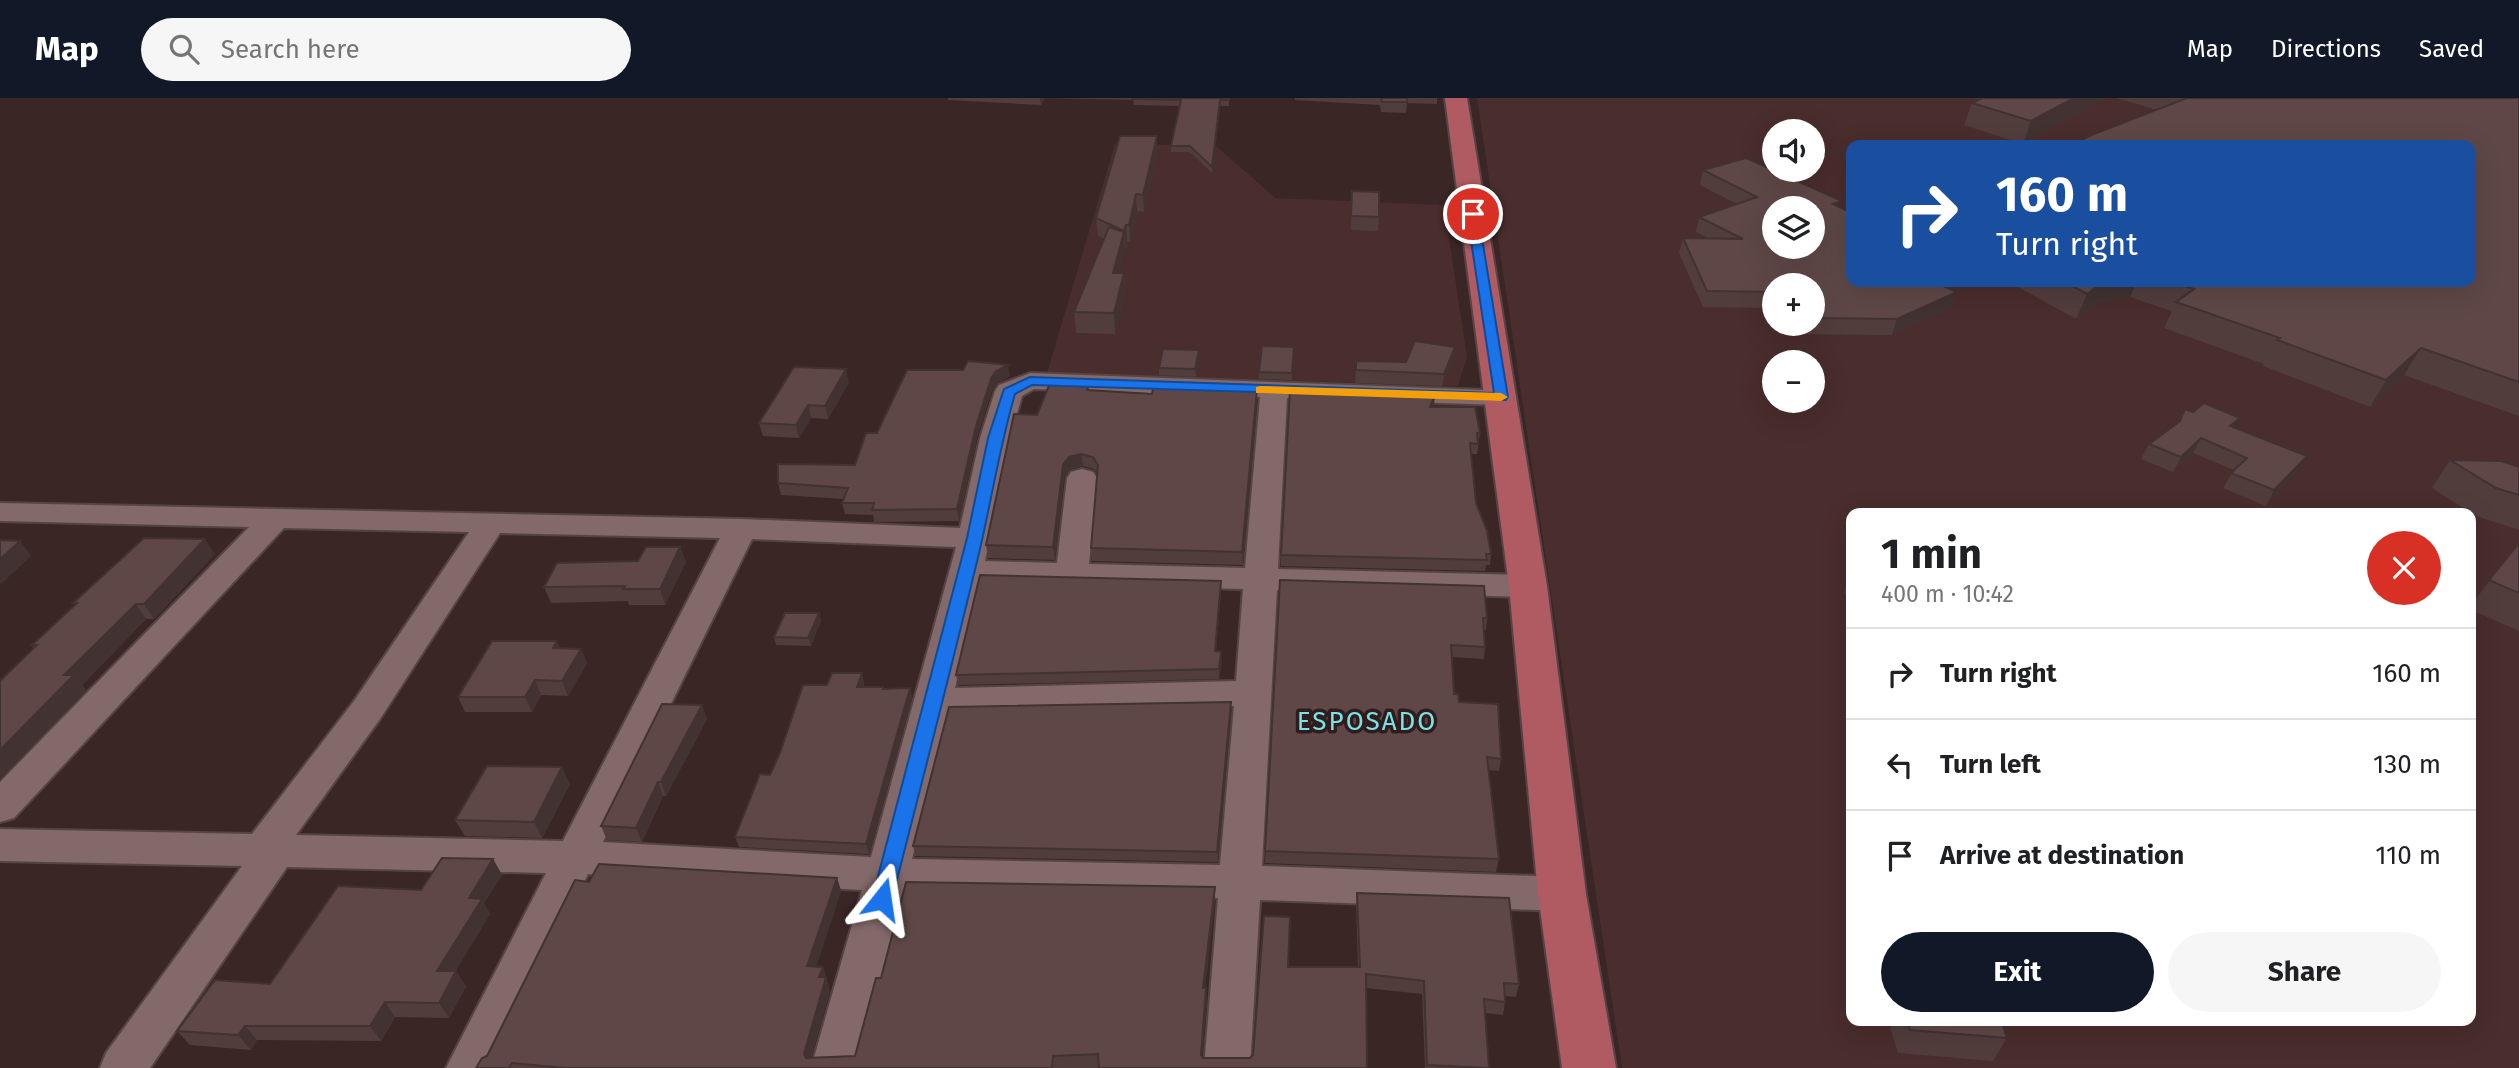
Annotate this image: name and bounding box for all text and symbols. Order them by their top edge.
search box [141,18,631,81]
text: Map [35,29,99,69]
icon: search [165,30,203,68]
text: Search here [221,34,360,65]
text: Map [2187,35,2233,63]
text: Directions [2271,35,2381,63]
text: Saved [2419,35,2484,63]
map controls [1762,119,1825,413]
button: sound [1762,119,1825,182]
text: 160 m [1996,165,2128,224]
icon: right [1881,168,1972,259]
pin [1443,184,1503,244]
icon: arrive [1454,195,1492,233]
button: layers [1762,196,1825,259]
text: Turn right [1996,225,2138,263]
button: + [1762,273,1825,336]
button: − [1762,350,1825,413]
text: 1 min [1881,529,1982,579]
button: close [2367,531,2441,605]
text: 400 m · 10:42 [1881,580,2014,608]
icon: right [1881,655,1919,693]
text: Turn right [1940,658,2057,689]
text: 160 m [2372,658,2441,689]
district label: ESPOSADO [1297,706,1437,737]
icon: left [1881,746,1919,784]
text: Turn left [1940,749,2041,780]
text: 130 m [2373,749,2441,780]
icon: arrive [1881,837,1919,875]
text: Arrive at destination [1940,840,2184,871]
text: 110 m [2375,840,2441,871]
position arrow [845,862,919,936]
button: Exit [1881,932,2154,1012]
button: Share [2168,932,2441,1012]

